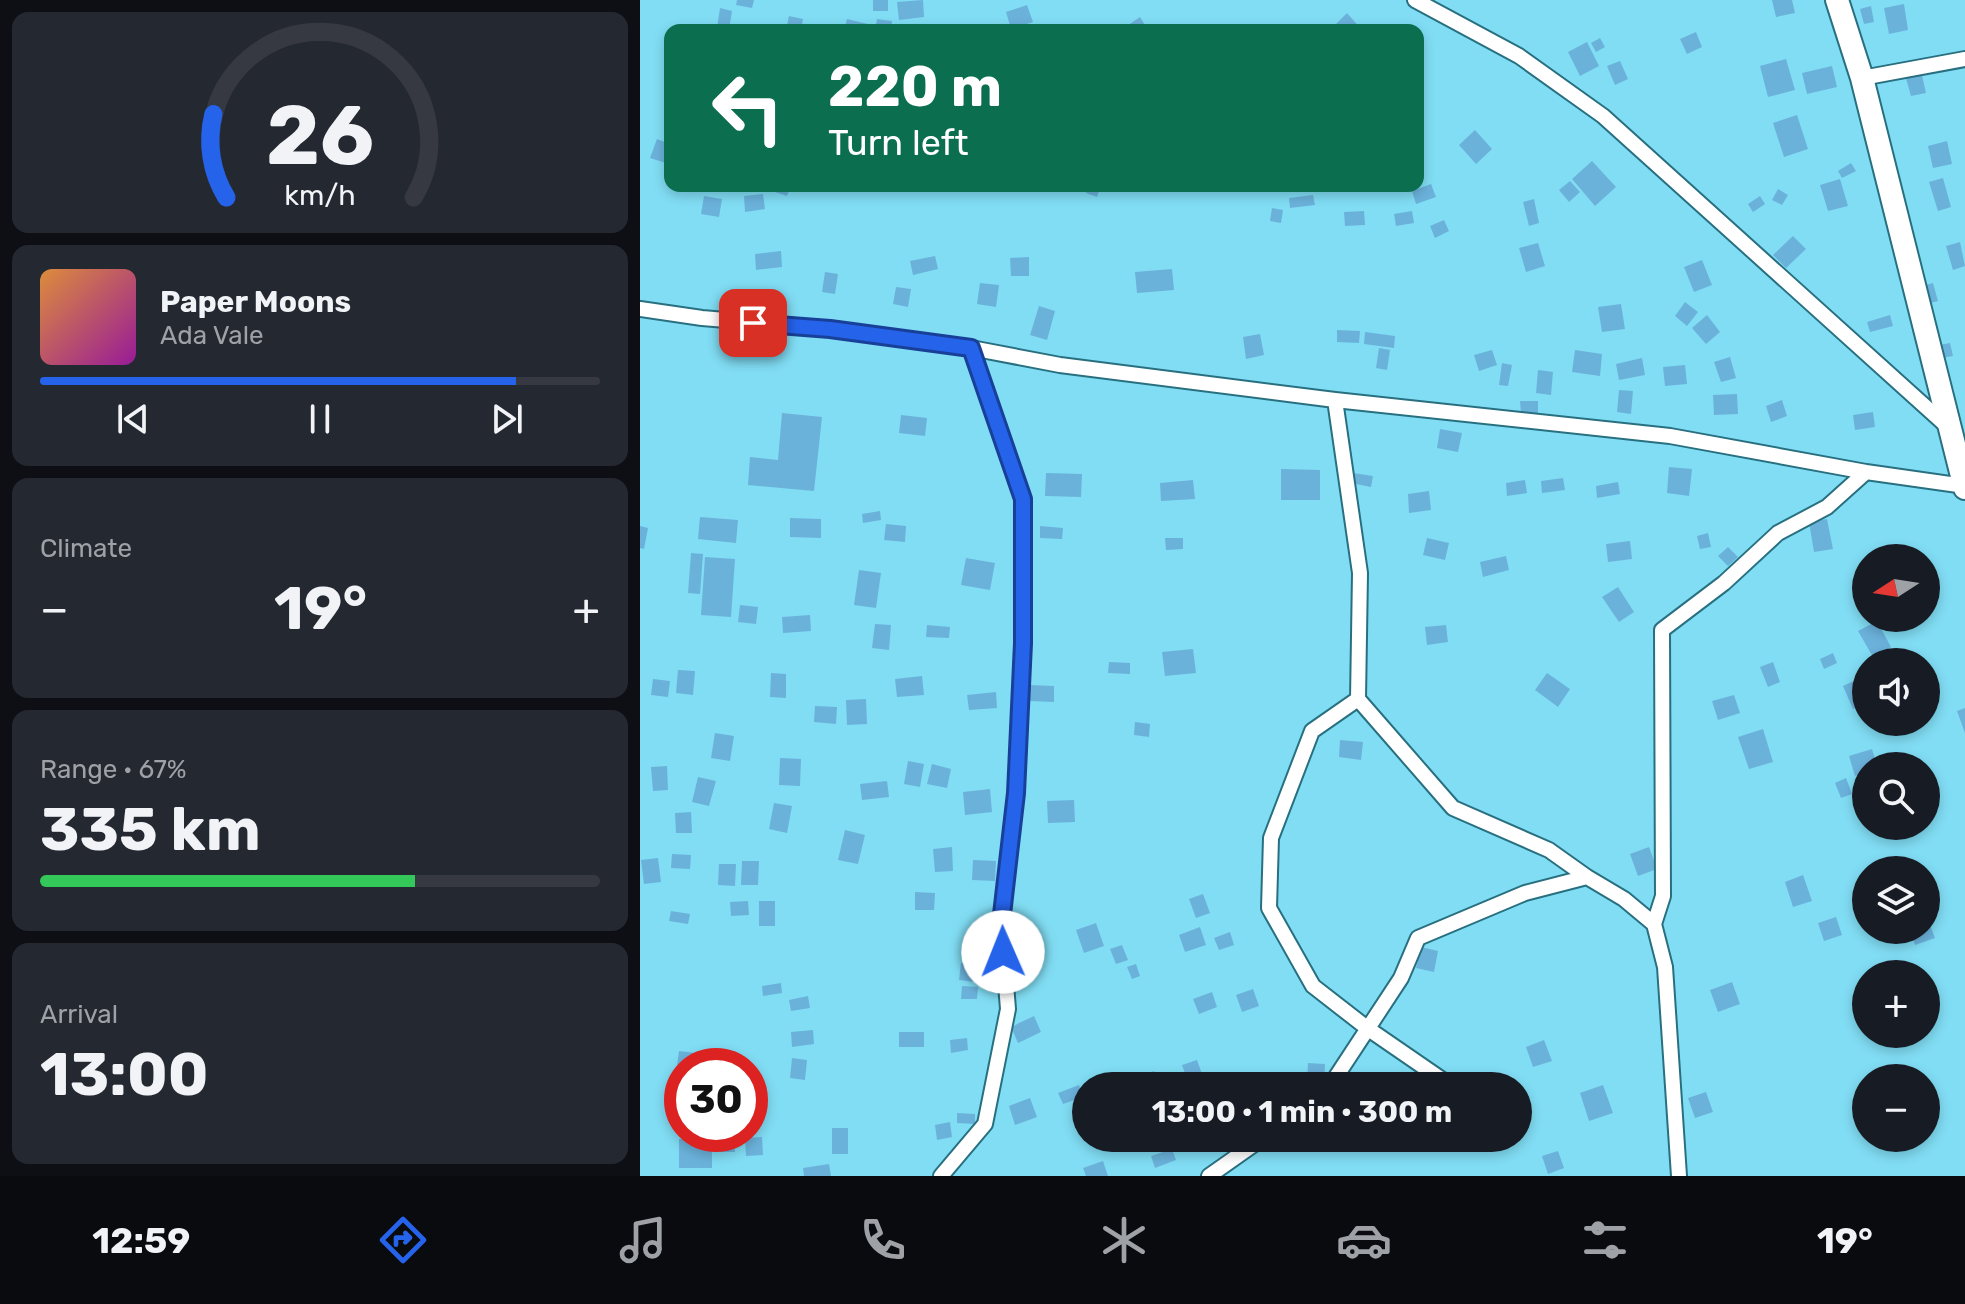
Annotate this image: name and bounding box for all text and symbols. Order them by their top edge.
text: 220 m [828,54,1002,120]
icon: left [696,56,800,160]
text: 26 [266,86,374,185]
text: Turn left [828,121,969,164]
text: km/h [284,179,356,213]
text: Paper Moons [160,284,351,320]
pin [719,289,787,357]
icon: arrive [731,301,775,345]
text: Ada Vale [160,320,264,351]
icon: previous [111,397,155,441]
icon: pause [298,397,342,441]
icon: next [485,397,529,441]
text: Climate [40,533,132,564]
north arrow [1852,544,1940,632]
map controls [1852,544,1940,1152]
text: 19° [274,573,367,644]
text: − [40,583,69,635]
text: + [573,583,600,635]
button: sound [1852,648,1940,736]
button: search [1852,752,1940,840]
text: Range · 67% [40,754,187,785]
text: 335 km [40,794,261,865]
button: layers [1852,856,1940,944]
position arrow [961,910,1045,994]
button: + [1852,960,1940,1048]
text: Arrival [40,999,118,1030]
text: 13:00 [40,1039,208,1110]
speed limit sign: 30 [664,1048,768,1152]
button: − [1852,1064,1940,1152]
text: 13:00 · 1 min · 300 m [1152,1094,1452,1130]
icon: directions [375,1212,431,1268]
icon: music [615,1212,671,1268]
icon: phone [855,1212,911,1268]
icon: climate [1096,1212,1152,1268]
icon: car [1336,1212,1392,1268]
icon: filters [1577,1212,1633,1268]
text: 12:59 [92,1219,190,1262]
text: 19° [1817,1219,1873,1262]

